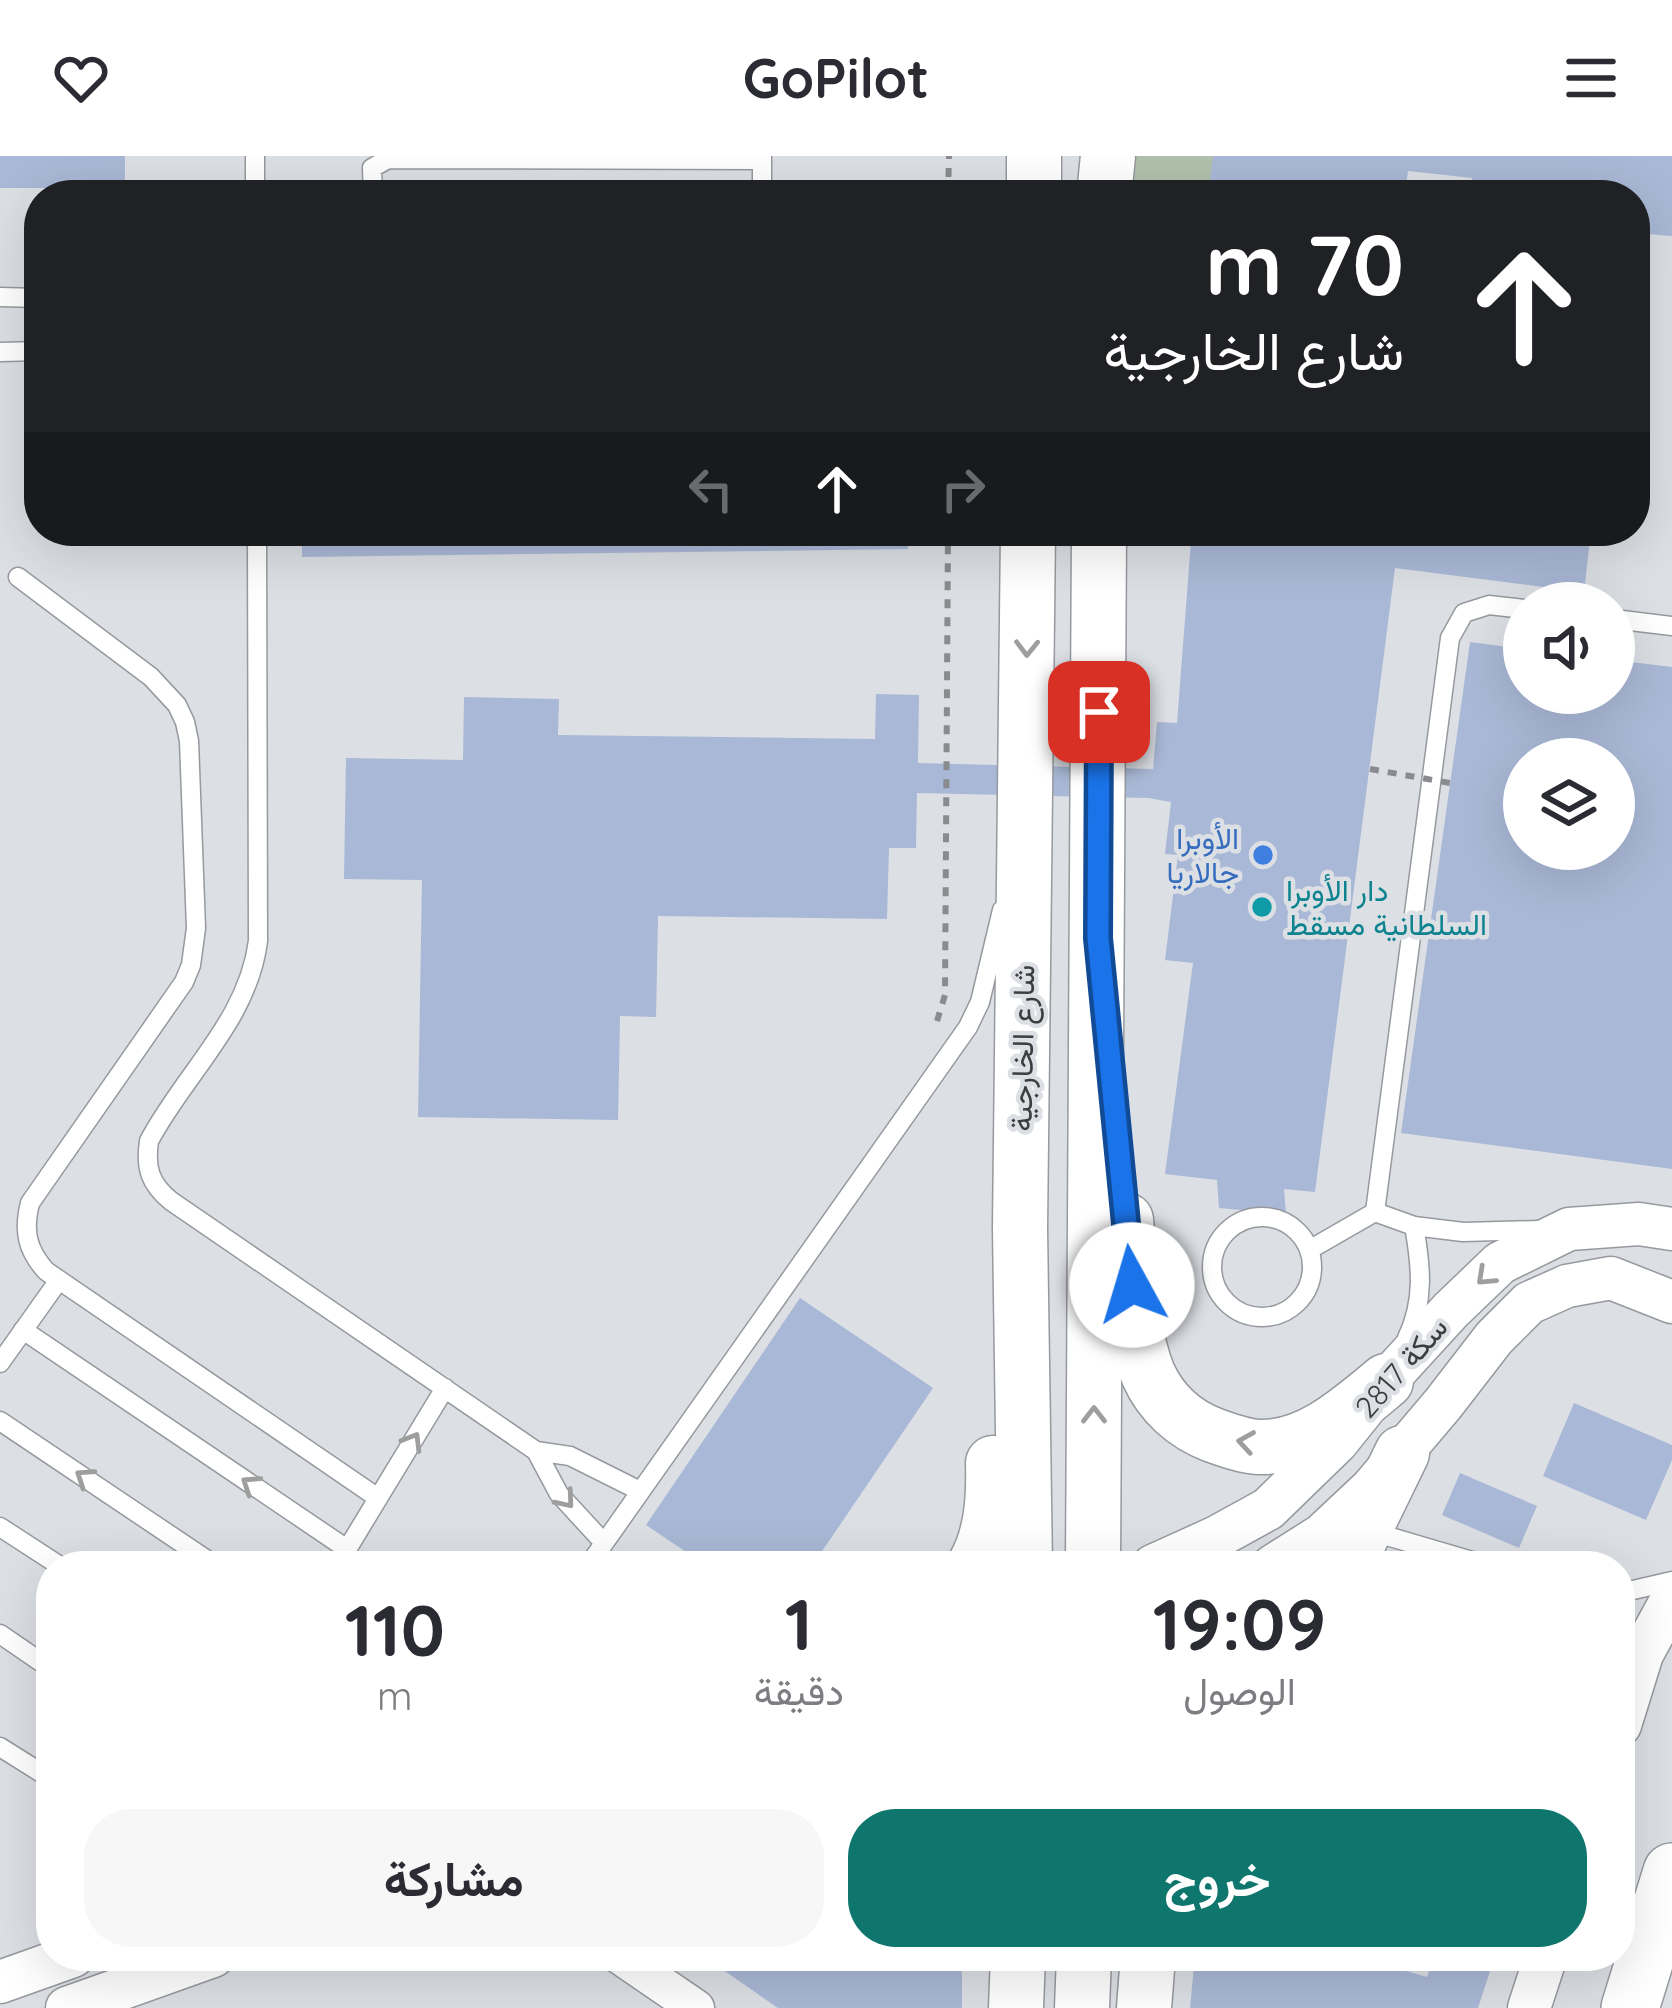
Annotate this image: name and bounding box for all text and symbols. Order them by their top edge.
text: GoPilot [743,44,929,112]
icon: heart [48,45,114,111]
icon: menu [1558,45,1624,111]
text: 70 m [1205,211,1404,316]
icon: ahead [1446,228,1602,384]
text: شارع الخارجية [1104,316,1404,384]
icon: left [678,456,744,522]
icon: ahead [804,456,870,522]
icon: right [930,456,996,522]
map controls [1503,582,1635,870]
button: sound [1503,582,1635,714]
one-way arrow [1014,639,1040,658]
pin [1048,661,1150,763]
icon: arrive [1066,679,1132,745]
button: layers [1503,738,1635,870]
place label: الأوبرا جالاريا [1167,819,1239,891]
marker: الأوبرا جالاريا [1250,842,1276,868]
place label: دار الأوبرا السلطانية مسقط [1286,871,1487,943]
marker: دار الأوبرا السلطانية مسقط [1249,894,1275,920]
street label: شارع الخارجية [1002,964,1044,1132]
position arrow [1069,1222,1195,1348]
one-way arrow [1478,1263,1499,1285]
street label: سكة 2817 [1347,1308,1455,1426]
one-way arrow [1081,1405,1107,1423]
one-way arrow [1237,1431,1257,1456]
one-way arrow [398,1432,421,1454]
one-way arrow [75,1470,97,1492]
one-way arrow [242,1476,264,1498]
one-way arrow [551,1486,573,1508]
text: 1 [785,1578,813,1668]
text: 19:09 [1153,1578,1326,1668]
text: 110 [345,1584,445,1674]
text: دقيقة [754,1666,844,1715]
text: الوصول [1183,1666,1296,1715]
text: m [377,1671,413,1720]
button: مشاركة [84,1809,824,1947]
button: خروج [848,1809,1587,1947]

